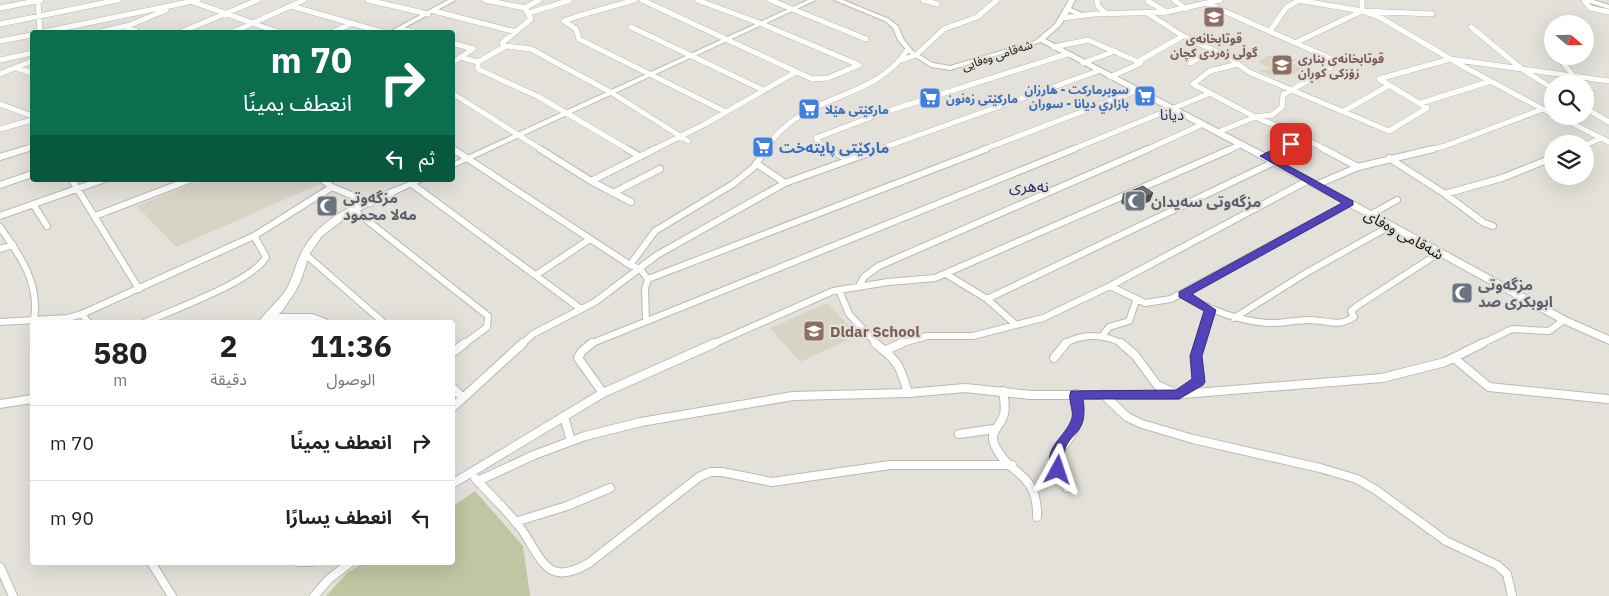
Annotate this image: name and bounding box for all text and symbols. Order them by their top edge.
school or university icon: قوتابخانەی گوڵی زەردی کچان [1202,5,1226,29]
north arrow [1544,15,1594,65]
map controls [1544,15,1594,185]
place label: قوتابخانەی گوڵی زەردی کچان [1170,31,1258,61]
text: 70 m [270,37,352,83]
street label: شەقامی وەفایی [960,37,1034,74]
icon: right [370,50,435,115]
place label: قوتابخانەی بناری زۆزکی کوڕان [1298,51,1384,83]
school or university icon: قوتابخانەی بناری زۆزکی کوڕان [1270,53,1294,77]
button: search [1544,75,1594,125]
place label: سوبرماركت - هارزان بازاري ديانا - سوران [1025,82,1129,113]
supermarket icon: سوبرماركت - هارزان بازاري ديانا - سوران [1133,84,1157,108]
supermarket icon: مارکێتی زەنون [918,86,942,110]
text: انعطف يمينًا [243,88,352,117]
place label: مارکێتی زەنون [946,91,1018,106]
supermarket icon: مارکێتی هێلا [797,97,821,121]
place label: مارکێتی هێلا [825,102,889,117]
district label: دیانا [1160,105,1184,124]
pin [1270,123,1312,165]
icon: arrive [1277,130,1305,158]
supermarket icon: مارکێتی پایتەخت [751,135,775,159]
button: layers [1544,135,1594,185]
place label: مارکێتی پایتەخت [779,138,889,157]
icon: left [381,145,409,173]
text: ثم [419,146,435,170]
district label: نەھری [1009,176,1049,196]
place label: مزگه‌وتی مه‌لا محمود [343,188,417,224]
mosque icon: مزگەوتی سەیدان [1123,189,1147,213]
place label: مزگەوتی سەیدان [1151,192,1261,211]
mosque icon: مزگه‌وتی مه‌لا محمود [315,194,339,218]
street label: شەقامی وەفای [1361,204,1447,264]
place label: مزگەوتی ابوبکری صد [1478,275,1553,311]
mosque icon: مزگەوتی ابوبکری صد [1450,281,1474,305]
school or university icon: Dldar School [802,319,826,343]
place label: Dldar School [830,322,920,341]
text: 2 [220,326,238,365]
text: 11:36 [310,326,392,365]
text: 580 [93,333,147,372]
text: دقيقة [210,369,247,389]
text: الوصول [327,369,375,389]
text: m [113,370,127,390]
icon: right [407,429,435,457]
text: انعطف يمينًا [290,430,392,454]
text: 70 m [50,431,94,455]
position arrow [1031,443,1083,495]
icon: left [407,504,435,532]
text: انعطف يسارًا [285,505,392,529]
text: 90 m [50,506,94,530]

